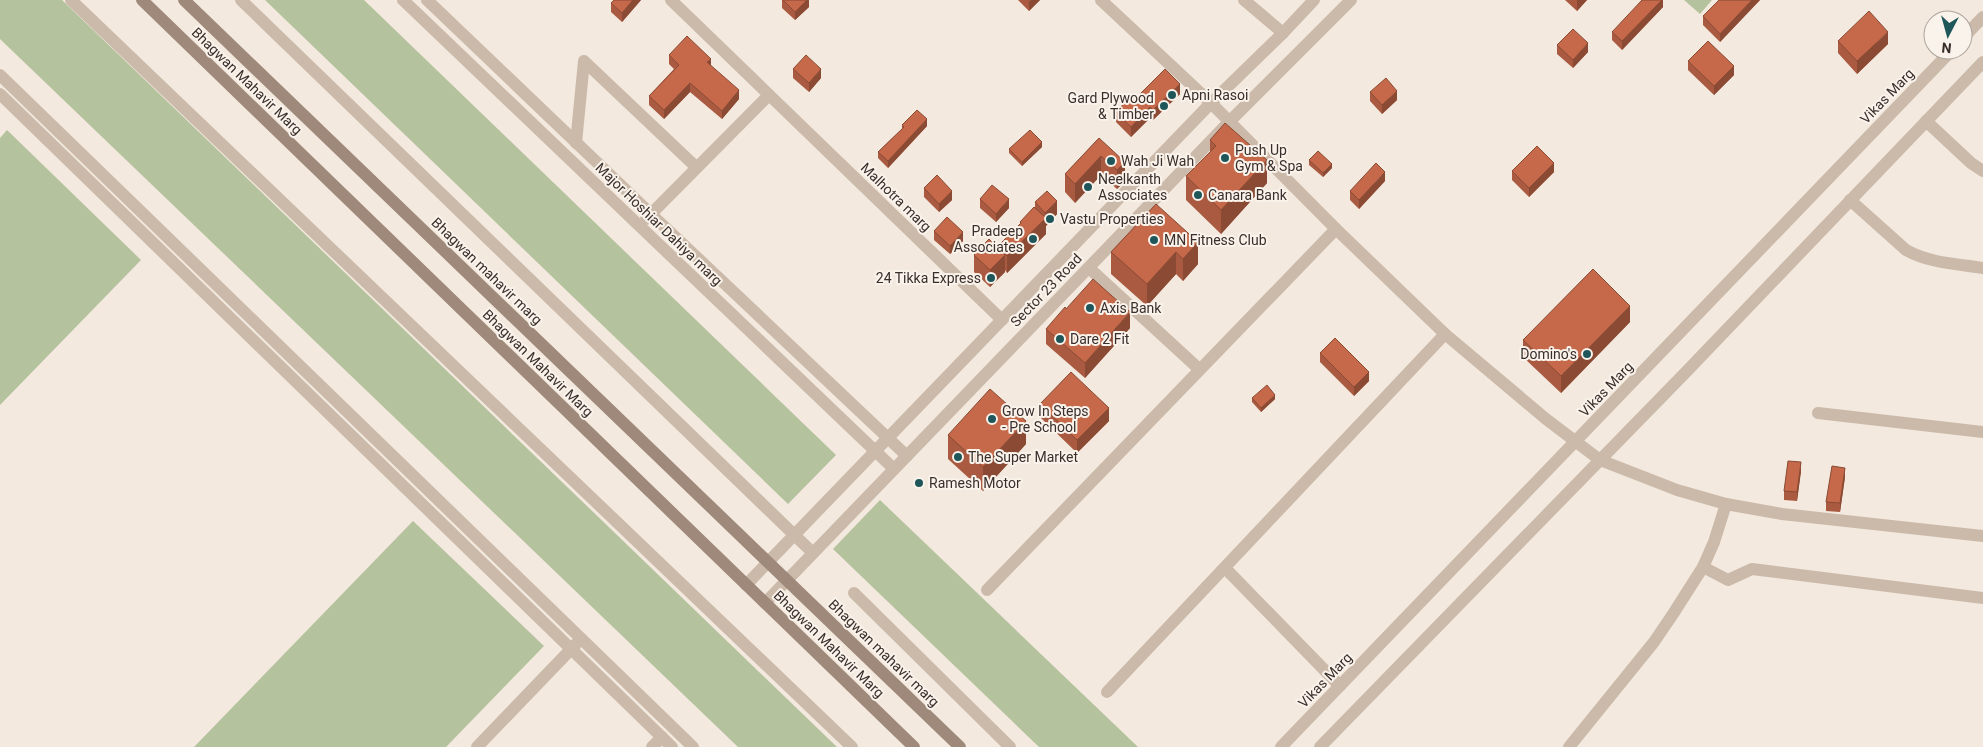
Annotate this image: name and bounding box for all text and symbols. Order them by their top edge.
north arrow [1923,10,1973,60]
street label: Bhagwan Mahavir Marg [189,24,305,138]
text: N [1941,39,1952,56]
street label: Vikas Marg [1857,65,1917,127]
place label: Apni Rasoi [1182,87,1248,103]
marker: Apni Rasoi [1166,89,1178,101]
place label: Gard Plywood & Timber [1068,90,1154,122]
marker: Gard Plywood & Timber [1158,100,1170,112]
place label: Push Up Gym & Spa [1235,142,1303,174]
marker: Push Up Gym & Spa [1219,152,1231,164]
place label: Wah Ji Wah [1121,153,1194,169]
marker: Wah Ji Wah [1105,155,1117,167]
street label: Major Hoshiar Dahiya marg [593,159,725,289]
street label: Malhotra marg [858,159,934,235]
place label: Neelkanth Associates [1098,171,1167,203]
marker: Neelkanth Associates [1082,181,1094,193]
place label: Canara Bank [1208,187,1288,203]
marker: Canara Bank [1192,189,1204,201]
place label: Vastu Properties [1060,211,1164,227]
marker: Vastu Properties [1044,213,1056,225]
street label: Bhagwan mahavir marg [429,214,545,328]
place label: Pradeep Associates [954,223,1023,255]
place label: MN Fitness Club [1164,232,1267,248]
marker: Pradeep Associates [1027,233,1039,245]
marker: MN Fitness Club [1148,234,1160,246]
street label: Sector 23 Road [1007,250,1085,330]
place label: 24 Tikka Express [876,270,981,286]
marker: 24 Tikka Express [985,272,997,284]
place label: Axis Bank [1100,300,1162,316]
marker: Axis Bank [1084,302,1096,314]
street label: Bhagwan Mahavir Marg [480,306,596,420]
place label: Dare 2 Fit [1070,331,1130,347]
marker: Dare 2 Fit [1054,333,1066,345]
place label: Domino's [1520,346,1577,362]
marker: Domino's [1581,348,1593,360]
street label: Vikas Marg [1576,358,1636,420]
place label: Grow In Steps - Pre School [1002,403,1089,435]
marker: Grow In Steps - Pre School [986,413,998,425]
place label: The Super Market [968,449,1078,465]
marker: The Super Market [952,451,964,463]
place label: Ramesh Motor [929,475,1021,491]
marker: Ramesh Motor [913,477,925,489]
street label: Bhagwan Mahavir Marg [771,587,887,701]
street label: Bhagwan mahavir marg [826,596,942,710]
street label: Vikas Marg [1295,649,1355,711]

